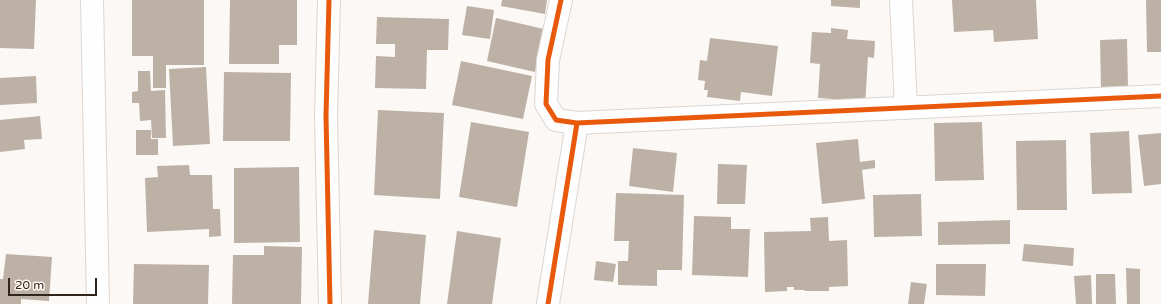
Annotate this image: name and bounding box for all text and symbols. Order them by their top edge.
scale bar [10,270,99,296]
text: 20 m [15,278,44,292]

